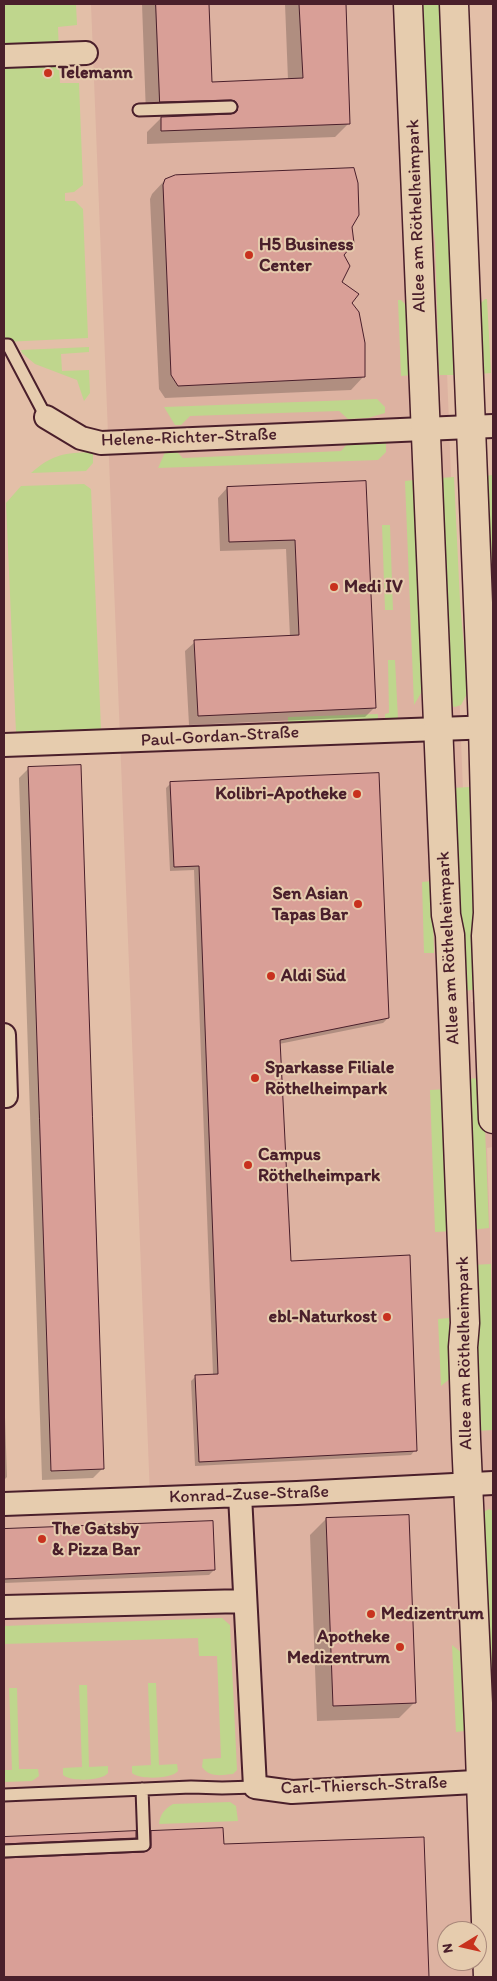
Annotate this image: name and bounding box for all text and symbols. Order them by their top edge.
place label: Telemann [58,62,133,84]
marker: Telemann [42,67,54,79]
street label: Allee am Röthelheimpark [403,119,431,313]
place label: H5 Business Center [259,234,354,276]
marker: H5 Business Center [243,249,255,261]
street label: Helene-Richter-Straße [101,424,277,452]
place label: Medi IV [344,576,403,598]
marker: Medi IV [328,581,340,593]
street label: Paul-Gordan-Straße [140,722,300,752]
place label: Kolibri-Apotheke [215,783,347,805]
marker: Kolibri-Apotheke [351,788,363,800]
street label: Allee am Röthelheimpark [433,851,465,1045]
place label: Sen Asian Tapas Bar [272,883,348,926]
marker: Sen Asian Tapas Bar [352,898,364,910]
place label: Aldi Süd [281,965,346,987]
marker: Aldi Süd [265,970,277,982]
place label: Sparkasse Filiale Röthelheimpark [265,1057,394,1100]
marker: Sparkasse Filiale Röthelheimpark [249,1072,261,1084]
place label: Campus Röthelheimpark [258,1144,380,1186]
marker: Campus Röthelheimpark [242,1159,254,1171]
street label: Allee am Röthelheimpark [453,1256,477,1450]
place label: ebl-Naturkost [269,1306,377,1328]
marker: ebl-Naturkost [381,1311,393,1323]
street label: Konrad-Zuse-Straße [169,1481,329,1509]
place label: The Gatsby & Pizza Bar [52,1518,140,1560]
marker: The Gatsby & Pizza Bar [36,1533,48,1545]
place label: Medizentrum [381,1603,484,1625]
marker: Medizentrum [365,1608,377,1620]
place label: Apotheke Medizentrum [287,1626,390,1668]
marker: Apotheke Medizentrum [394,1641,406,1653]
street label: Carl-Thiersch-Straße [280,1772,448,1800]
north arrow [437,1921,487,1971]
text: N [439,1942,457,1954]

